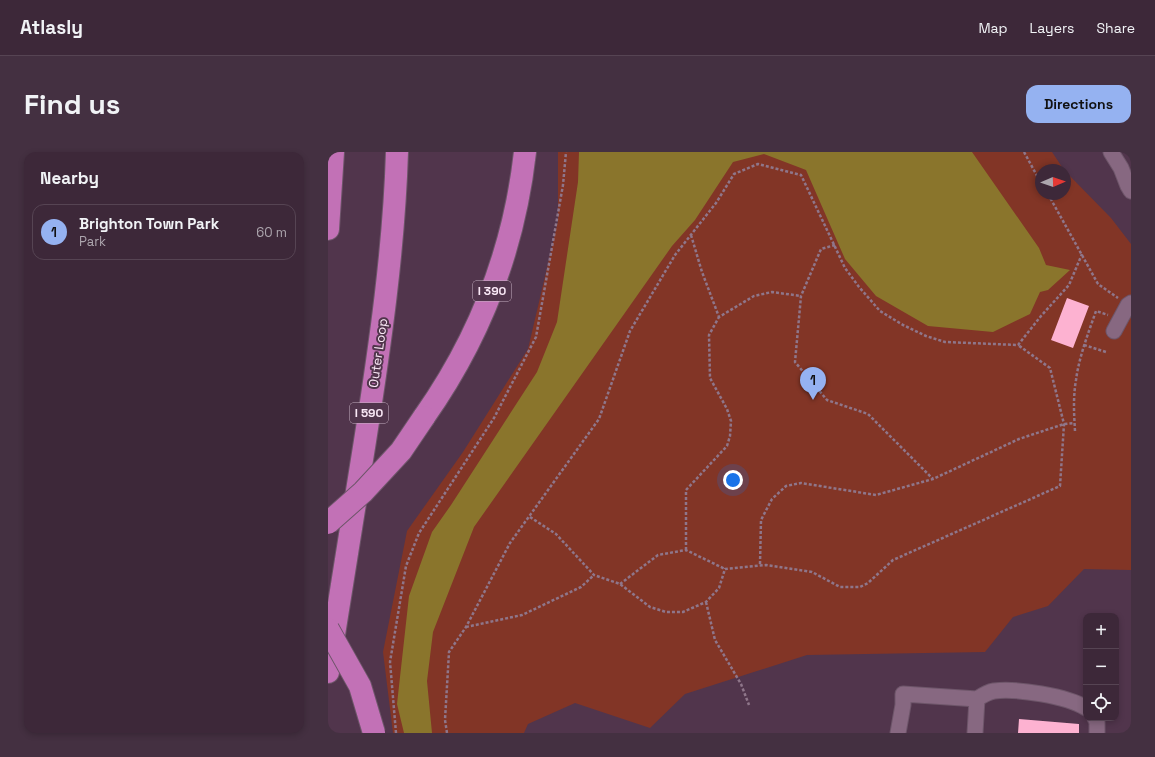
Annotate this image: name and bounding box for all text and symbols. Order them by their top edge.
text: Atlasly [20,15,83,40]
text: Map [978,19,1008,37]
text: Layers [1030,19,1074,37]
text: Share [1096,19,1135,37]
button: Directions [1026,85,1131,123]
text: Find us [24,86,121,122]
north arrow [1035,164,1071,200]
text: Nearby [40,167,99,189]
text: Brighton Town Park [79,214,219,233]
text: 1 [51,224,57,241]
text: 60 m [256,224,287,241]
text: Park [79,233,106,250]
road number: I 390 [473,281,511,301]
street label: Outer Loop [365,317,391,389]
pin: 1 [800,367,826,400]
road number: I 590 [350,403,388,423]
your location [723,470,743,490]
map controls [1083,613,1119,721]
button: + [1083,613,1119,649]
button: − [1083,649,1119,685]
button: locate [1083,685,1119,721]

